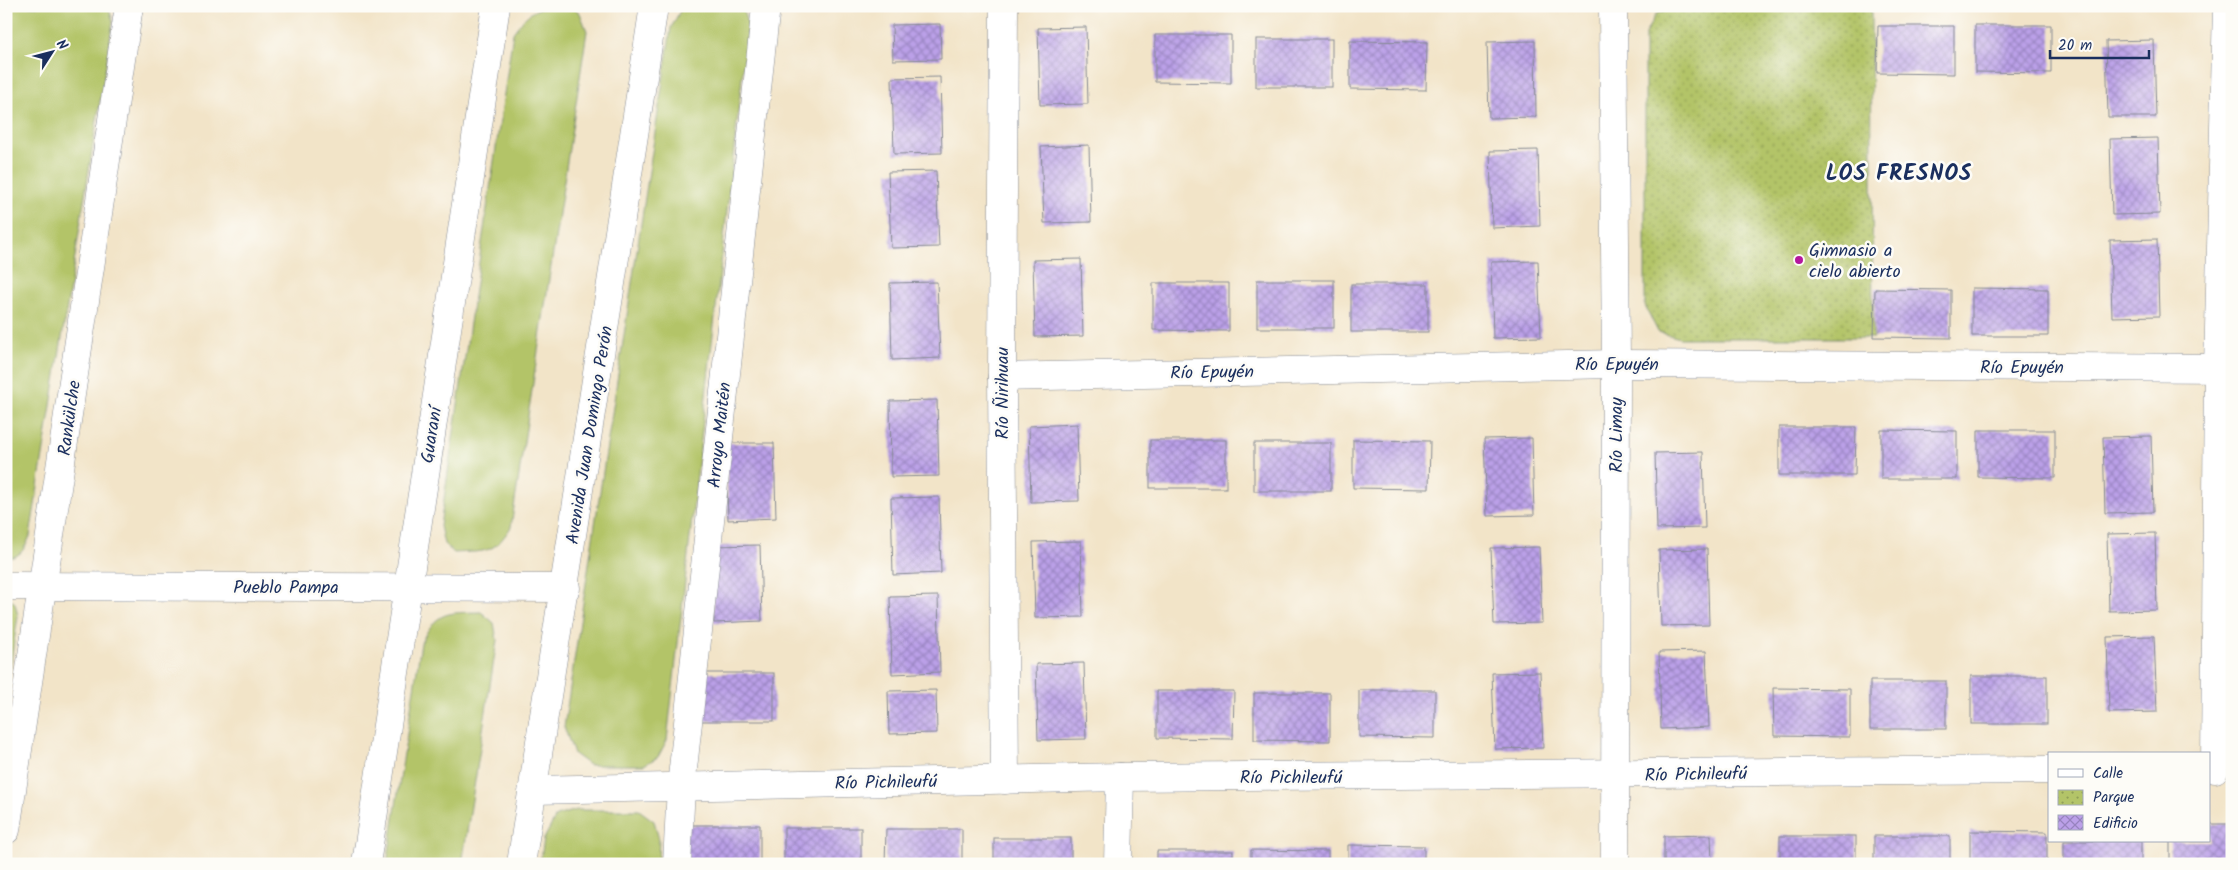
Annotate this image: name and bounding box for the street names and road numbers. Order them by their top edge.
street label: Avenida Juan Domingo Perón [559,324,622,547]
street label: Río Ñirihuau [989,347,1018,439]
street label: Río Epuyén [1575,351,1659,380]
street label: Río Epuyén [1980,354,2064,383]
street label: Río Epuyén [1170,358,1254,389]
street label: Rankülche [51,379,90,458]
street label: Arroyo Maitén [701,381,740,489]
street label: Río Limay [1603,397,1632,473]
street label: Guaraní [414,402,452,465]
street label: Pueblo Pampa [233,574,339,603]
street label: Río Pichileufú [1644,760,1748,791]
street label: Río Pichileufú [1240,764,1343,793]
street label: Río Pichileufú [834,768,938,799]

